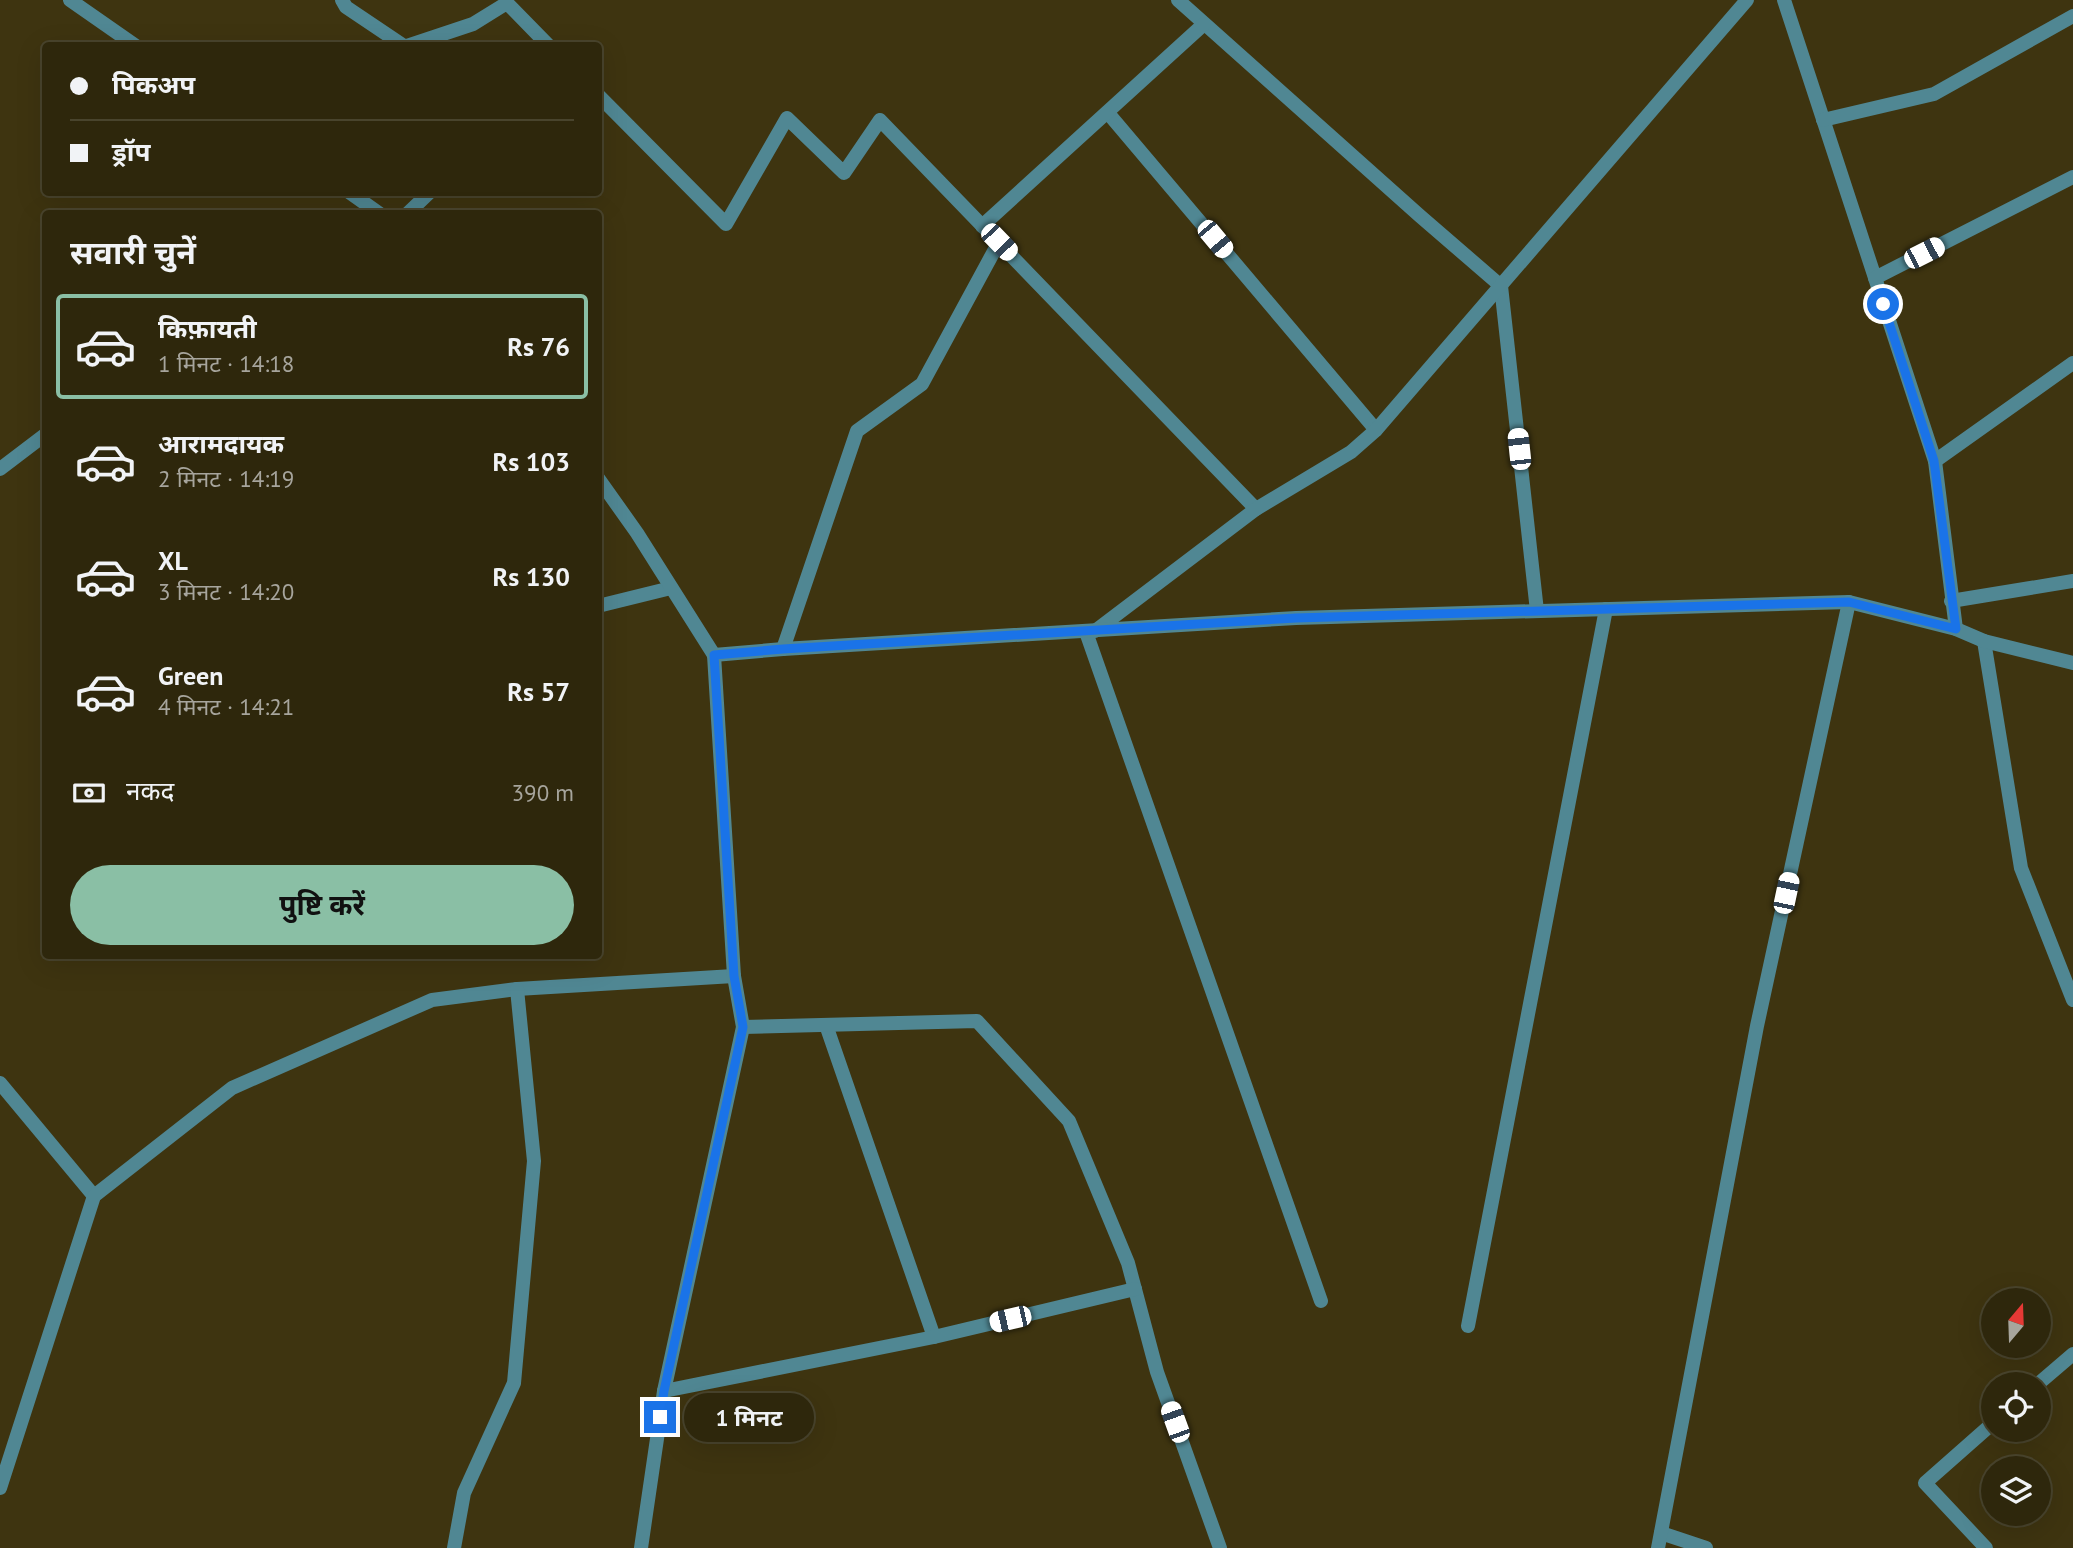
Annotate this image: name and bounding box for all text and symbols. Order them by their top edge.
text: पिकअप [112,68,195,101]
text: ड्रॉप [112,135,150,168]
car [1194,216,1237,262]
car [977,220,1022,264]
text: सवारी चुनें [70,231,196,273]
car [1901,234,1948,272]
route start [1867,288,1899,320]
text: किफ़ायती [158,312,257,345]
icon: car [74,315,137,378]
text: Rs 76 [507,330,570,363]
text: 1 मिनट · 14:18 [158,349,294,378]
text: आरामदायक [158,427,284,460]
car [1507,427,1532,471]
icon: car [74,430,137,493]
text: Rs 103 [493,445,570,478]
text: 2 मिनट · 14:19 [158,464,294,493]
text: XL [158,544,188,577]
icon: car [74,545,137,608]
text: Rs 130 [493,560,570,593]
text: 3 मिनट · 14:20 [158,577,294,606]
text: Green [158,659,223,692]
icon: car [74,660,137,723]
text: Rs 57 [507,675,570,708]
text: 4 मिनट · 14:21 [158,692,294,721]
icon: cash [70,774,108,812]
text: नकद [126,774,174,807]
text: 390 m [512,778,574,807]
button: पुष्टि करें [70,865,574,945]
car [1772,870,1801,916]
north arrow [1981,1288,2051,1358]
map controls [1981,1288,2051,1526]
car [988,1304,1033,1334]
button: locate [1981,1372,2051,1442]
callout: 1 मिनट [684,1392,814,1442]
car [1158,1399,1193,1445]
route end [644,1401,676,1433]
text: 1 मिनट [715,1403,783,1432]
button: layers [1981,1456,2051,1526]

